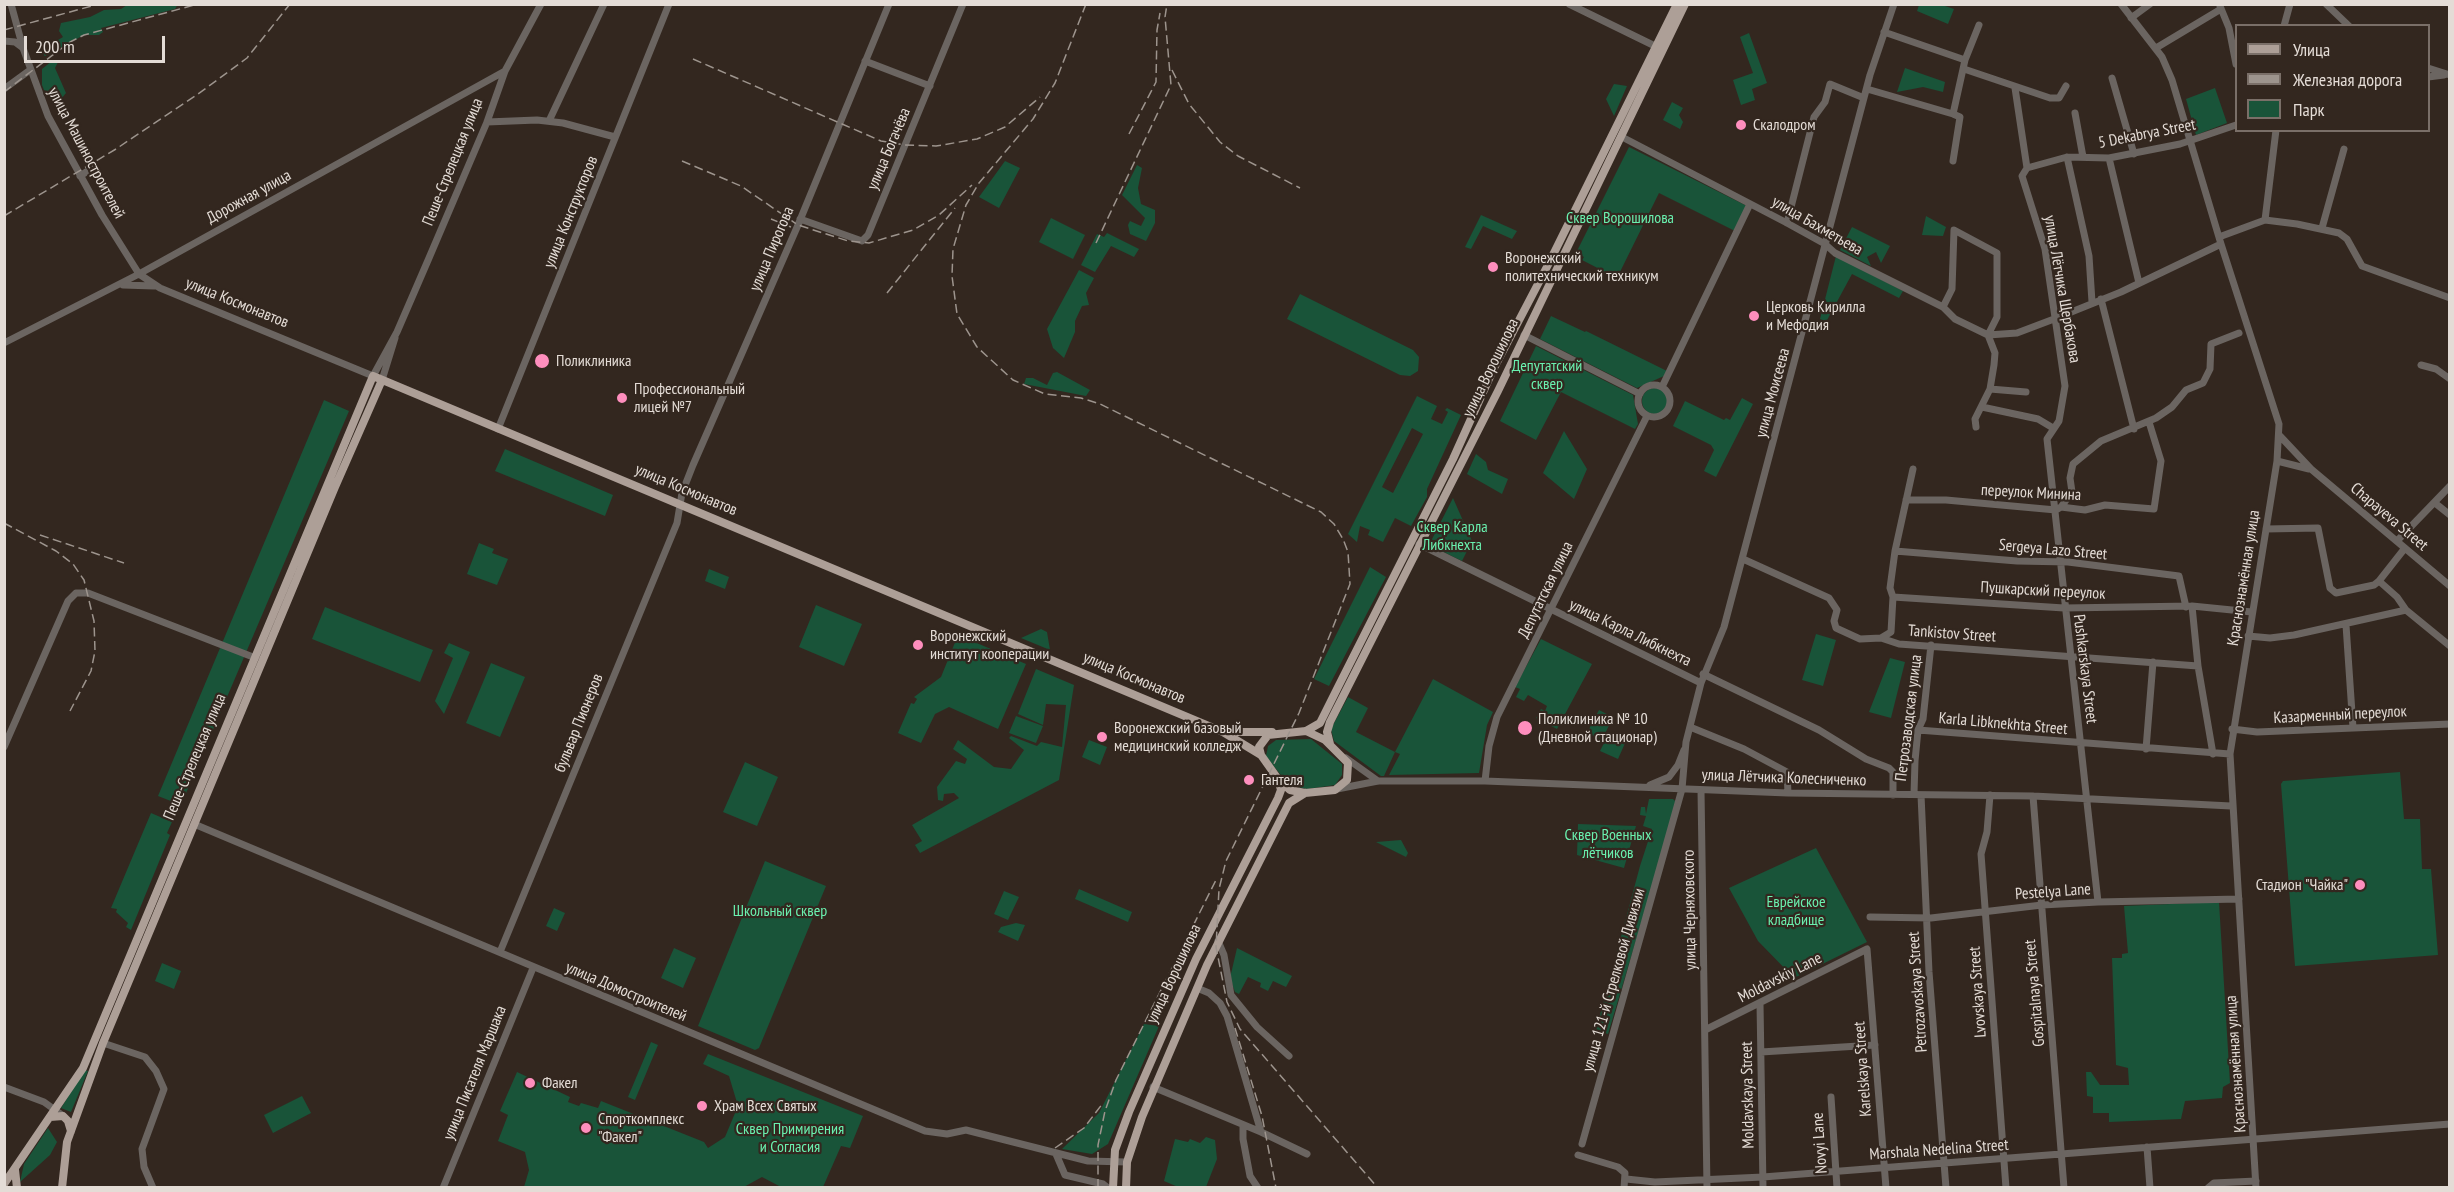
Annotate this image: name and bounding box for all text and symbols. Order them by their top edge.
scale bar [27,24,168,62]
legend [2235,24,2430,132]
text: 200 m [35,35,75,58]
text: Улица [2293,38,2330,61]
text: Железная дорога [2293,68,2402,91]
street label: улица Машиностроителей [43,84,129,222]
street label: Пеше-Стрелецкая улица [419,95,487,229]
text: Парк [2293,98,2324,121]
street label: улица Богачёва [863,105,915,193]
place label: Скалодром [1753,115,1816,135]
street label: 5 Dekabrya Street [2097,115,2197,153]
marker: Скалодром [1734,118,1748,132]
street label: улица Конструкторов [540,153,602,271]
street label: Дорожная улица [203,166,295,228]
street label: улица Бахметьева [1768,192,1866,260]
street label: улица Пирогова [746,204,798,294]
park label: Сквер Ворошилова [1566,208,1674,228]
street label: улица Лётчика Щербакова [2040,214,2084,364]
place label: Воронежский политехнический техникум [1505,248,1659,286]
marker: Воронежский политехнический техникум [1486,260,1500,274]
street label: улица Космонавтов [183,274,291,332]
place label: Церковь Кирилла и Мефодия [1766,297,1865,335]
marker: Церковь Кирилла и Мефодия [1747,309,1761,323]
street label: улица Ворошилова [1459,316,1523,420]
street label: улица Моисеева [1752,346,1794,440]
place label: Поликлиника [556,351,631,371]
marker: Поликлиника [533,352,551,370]
park label: Депутатский сквер [1512,356,1582,394]
place label: Профессиональный лицей №7 [634,379,745,417]
marker: Профессиональный лицей №7 [615,391,629,405]
street label: улица Космонавтов [632,460,740,520]
street label: Chapayeva Street [2346,479,2432,555]
street label: переулок Минина [1980,481,2082,505]
street label: Краснознамённая улица [2224,509,2264,647]
park label: Сквер Карла Либкнехта [1416,517,1488,555]
street label: Sergeya Lazo Street [1998,536,2108,564]
street label: Депутатская улица [1514,539,1578,641]
street label: Пушкарский переулок [1980,578,2106,604]
street label: улица Карла Либкнехта [1566,595,1694,671]
street label: Pushkarskaya Street [2069,613,2101,725]
street label: Tankistov Street [1907,621,1997,647]
place label: Воронежский институт кооперации [930,626,1049,664]
marker: Воронежский институт кооперации [911,638,925,652]
street label: улица Космонавтов [1080,648,1188,708]
street label: Петрозаводская улица [1892,654,1926,782]
street label: бульвар Пионеров [551,671,607,775]
street label: Пеше-Стрелецкая улица [160,691,230,823]
street label: Казарменный переулок [2273,702,2407,728]
place label: Поликлиника № 10 (Дневной стационар) [1538,709,1657,747]
street label: Karla Libknekhta Street [1938,709,2068,739]
place label: Воронежский базовый медицинский колледж [1114,718,1242,756]
marker: Поликлиника № 10 (Дневной стационар) [1516,719,1534,737]
marker: Воронежский базовый медицинский колледж [1095,730,1109,744]
street label: улица Лётчика Колесниченко [1701,766,1867,790]
place label: Гантеля [1261,770,1303,790]
marker: Гантеля [1242,773,1256,787]
park label: Сквер Военных лётчиков [1564,825,1652,863]
street label: улица Черняховского [1679,850,1701,970]
place label: Стадион "Чайка" [2256,875,2348,895]
marker: Стадион "Чайка" [2353,878,2367,892]
street label: Pestelya Lane [2015,880,2091,904]
street label: улица 121-й Стрелковой Дивизии [1579,886,1649,1074]
park label: Еврейское кладбище [1766,892,1826,930]
park label: Школьный сквер [733,901,827,921]
street label: улица Ворошилова [1143,921,1205,1027]
street label: Petrozavoskaya Street [1904,931,1932,1053]
street label: Gospitalnaya Street [2021,939,2049,1047]
street label: Lvovskaya Street [1965,946,1991,1038]
street label: Moldavskiy Lane [1735,949,1825,1007]
street label: улица Домостроителей [563,958,689,1026]
street label: Краснознамённая улица [2222,995,2250,1133]
street label: улица Писателя Маршака [439,1003,511,1143]
street label: Karelskaya Street [1850,1021,1876,1117]
street label: Moldavskaya Street [1737,1041,1759,1149]
place label: Факел [542,1073,577,1093]
marker: Факел [523,1076,537,1090]
place label: Храм Всех Святых [714,1096,817,1116]
marker: Храм Всех Святых [695,1099,709,1113]
place label: Спорткомплекс "Факел" [598,1109,684,1147]
street label: Novyi Lane [1808,1112,1832,1174]
park label: Сквер Примирения и Согласия [736,1119,844,1157]
marker: Спорткомплекс "Факел" [579,1121,593,1135]
street label: Marshala Nedelina Street [1869,1136,2009,1164]

